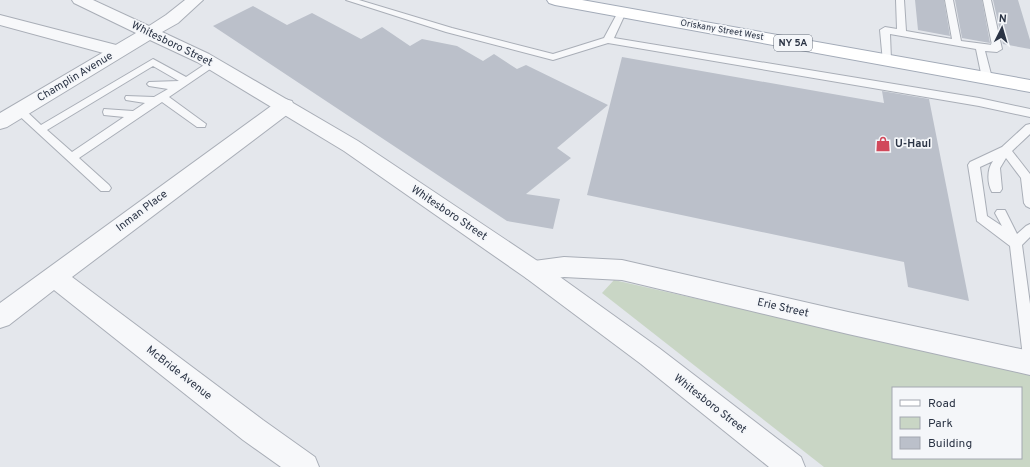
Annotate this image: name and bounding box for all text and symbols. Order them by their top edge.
north arrow [982,8,1022,48]
text: N [998,12,1007,26]
street label: Oriskany Street West [680,17,764,43]
street label: Whitesboro Street [129,18,215,70]
road number: NY 5A [774,35,812,51]
street label: Champlin Avenue [35,49,115,105]
shop icon: U-Haul [874,135,892,153]
place label: U-Haul [895,137,931,151]
street label: Whitesboro Street [408,182,490,244]
street label: Inman Place [114,187,171,235]
street label: Erie Street [756,295,810,321]
street label: McBride Avenue [143,343,215,403]
street label: Whitesboro Street [671,371,749,437]
legend [892,387,1022,459]
text: Road [928,396,956,412]
text: Park [928,416,953,432]
text: Building [928,436,972,452]

